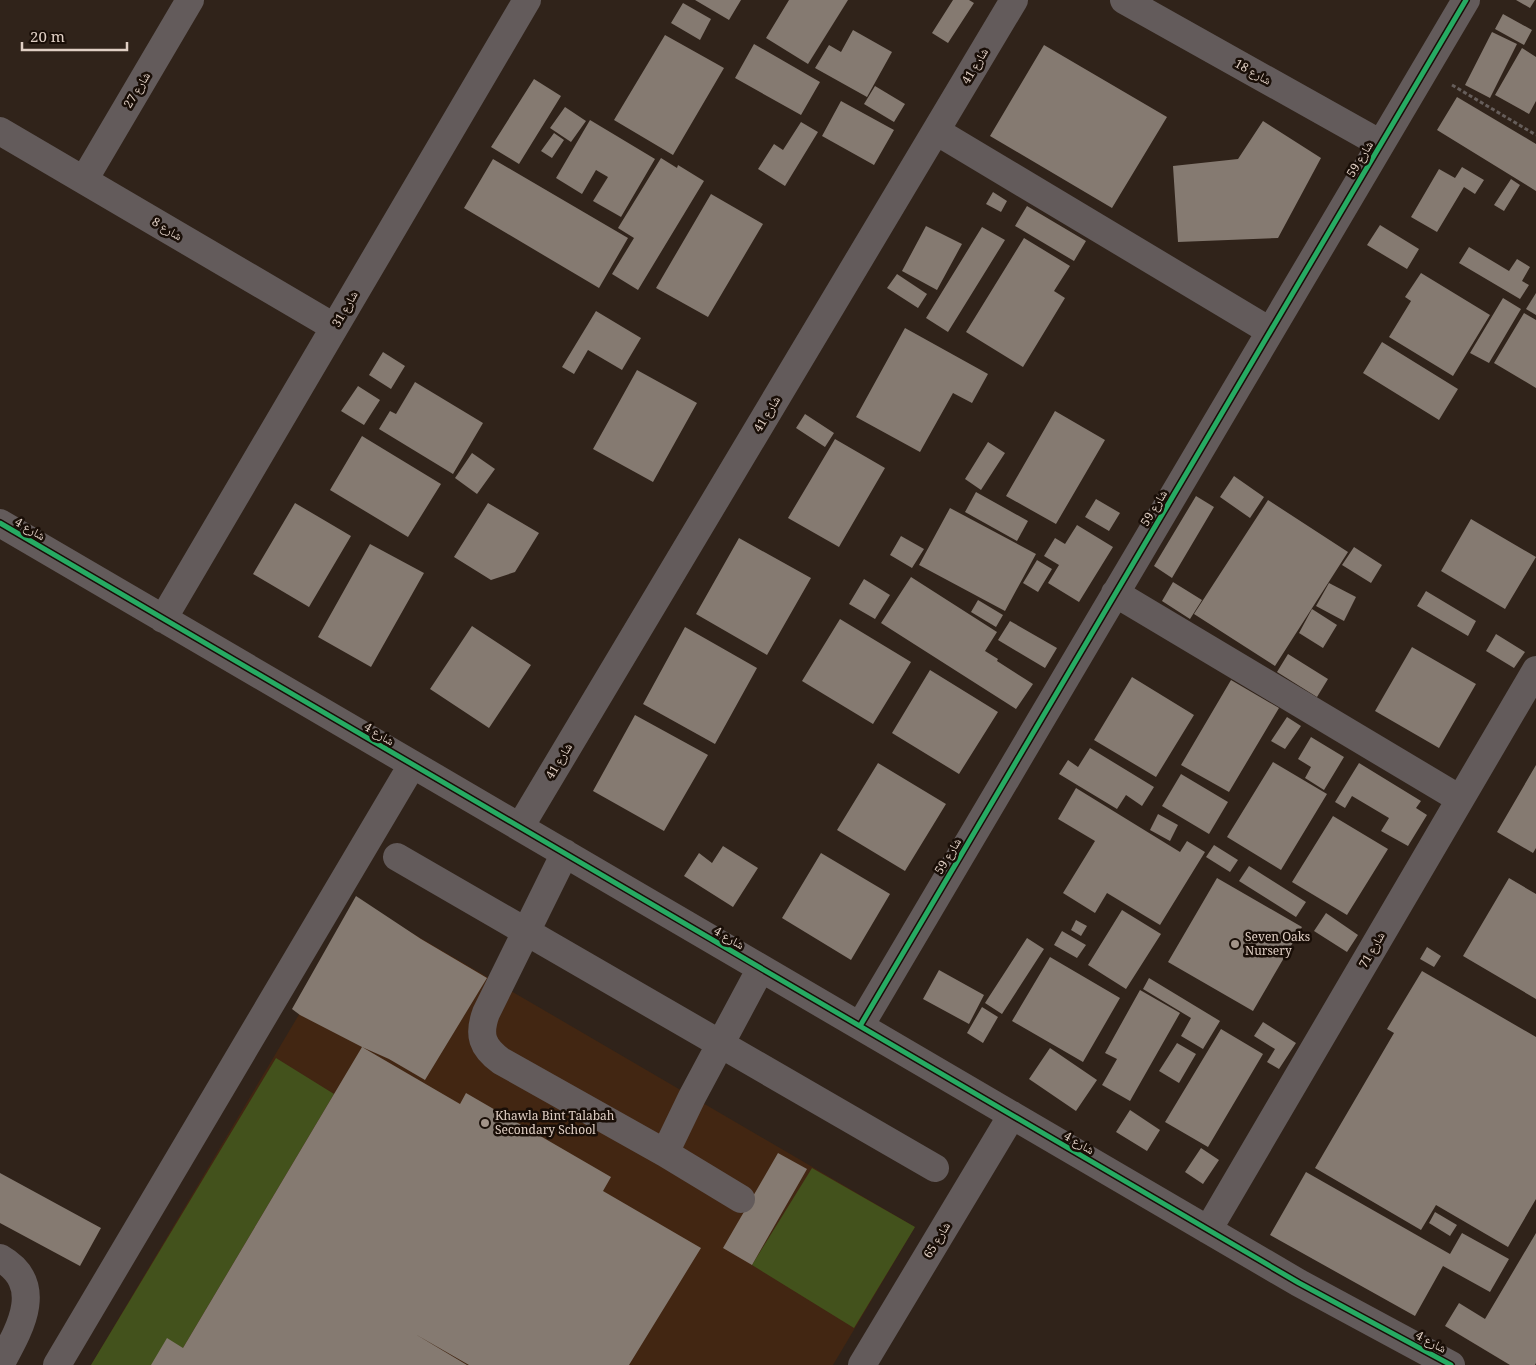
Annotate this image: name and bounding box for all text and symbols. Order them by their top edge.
scale bar [22,20,128,52]
text: 20 m [30,26,65,46]
street label: شارع 41 [957,44,992,87]
street label: شارع 18 [1232,55,1275,89]
street label: شارع 27 [119,68,154,111]
street label: شارع 59 [1342,137,1377,180]
street label: شارع 8 [149,213,186,244]
street label: شارع 31 [327,287,362,330]
street label: شارع 41 [749,392,784,435]
street label: شارع 59 [1136,486,1171,529]
street label: شارع 4 [12,513,49,544]
street label: شارع 4 [361,718,398,749]
street label: شارع 41 [541,739,576,782]
street label: شارع 59 [930,834,965,877]
street label: شارع 4 [711,922,748,953]
place label: Seven Oaks Nursery [1245,928,1310,959]
street label: شارع 71 [1354,928,1389,971]
marker: Seven Oaks Nursery [1229,938,1241,950]
place label: Khawla Bint Talabah Secondary School [495,1107,615,1138]
marker: Khawla Bint Talabah Secondary School [479,1117,491,1129]
street label: شارع 4 [1061,1127,1098,1158]
street label: شارع 65 [919,1218,954,1261]
street label: شارع 4 [1413,1326,1450,1357]

